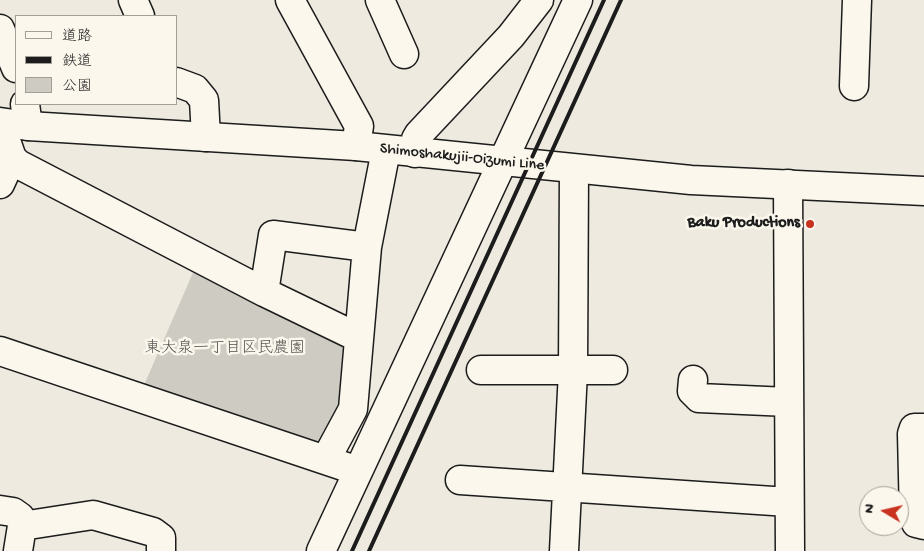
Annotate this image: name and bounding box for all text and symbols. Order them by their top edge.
legend [15,15,178,105]
text: 道路 [62,28,92,46]
text: 鉄道 [62,53,92,71]
text: 公園 [62,78,92,96]
street label: Shimoshakujii-Oizumi Line [379,140,545,176]
place label: Baku Productions [688,214,800,234]
marker: Baku Productions [804,218,816,230]
park label: 東大泉一丁目区民農園 [145,340,305,360]
north arrow [859,486,909,536]
text: N [861,503,879,515]

